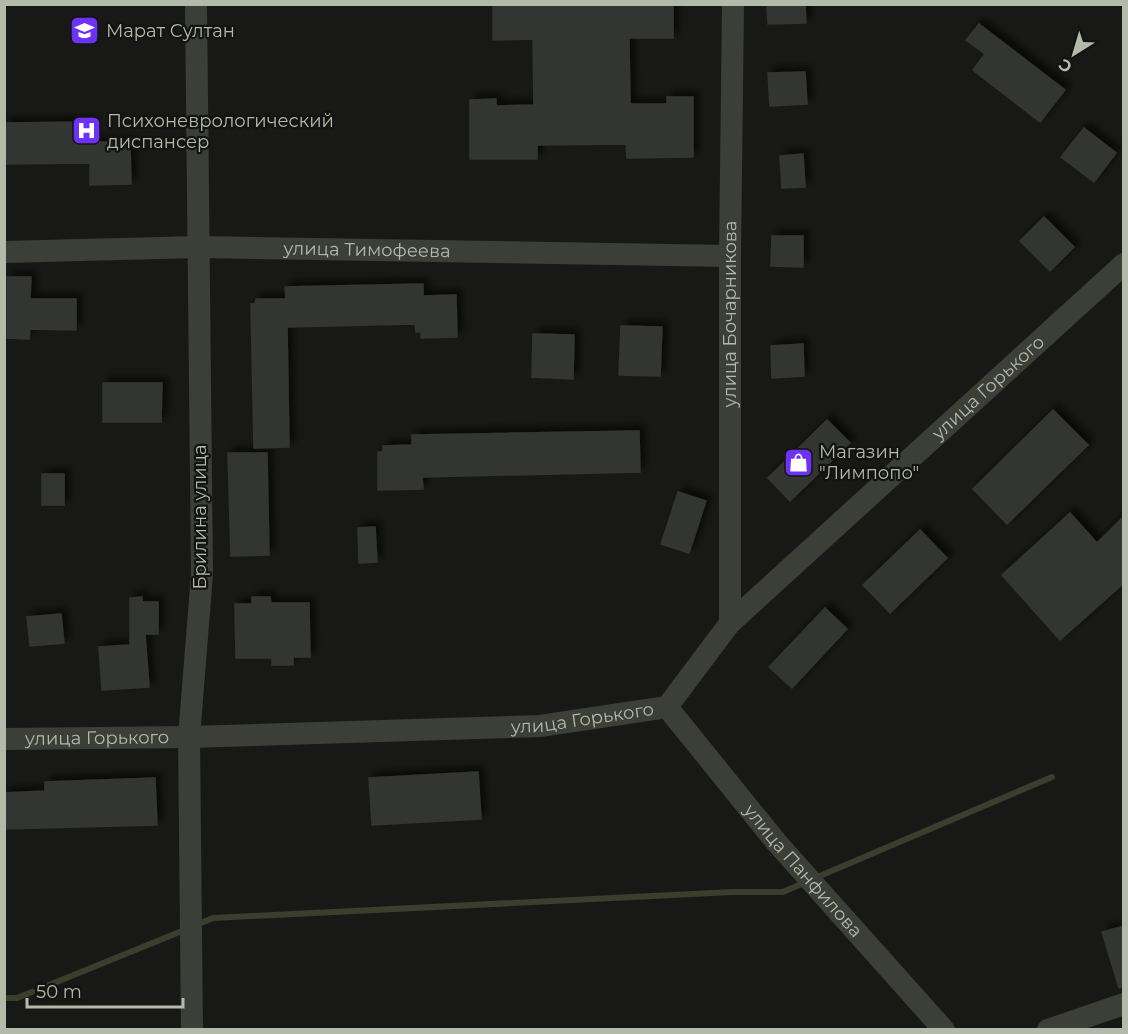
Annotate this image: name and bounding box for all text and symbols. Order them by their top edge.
school or university icon: Марат Султан [69,15,101,47]
place label: Марат Султан [106,20,235,42]
north arrow [1044,24,1104,84]
text: С [1055,54,1076,77]
place label: Психоневрологический диспансер [107,110,334,153]
hospital icon: Психоневрологический диспансер [70,115,102,147]
street label: улица Бочарникова [719,220,741,408]
street label: улица Тимофеева [282,237,451,262]
street label: улица Горького [927,331,1049,445]
place label: Магазин "Лимпопо" [819,441,919,484]
street label: Брилина улица [189,444,211,590]
shop icon: Магазин "Лимпопо" [782,446,814,478]
street label: улица Горького [509,698,655,738]
street label: улица Горького [24,726,169,750]
street label: улица Панфилова [739,799,867,942]
scale bar [27,971,183,1009]
text: 50 m [36,981,82,1003]

